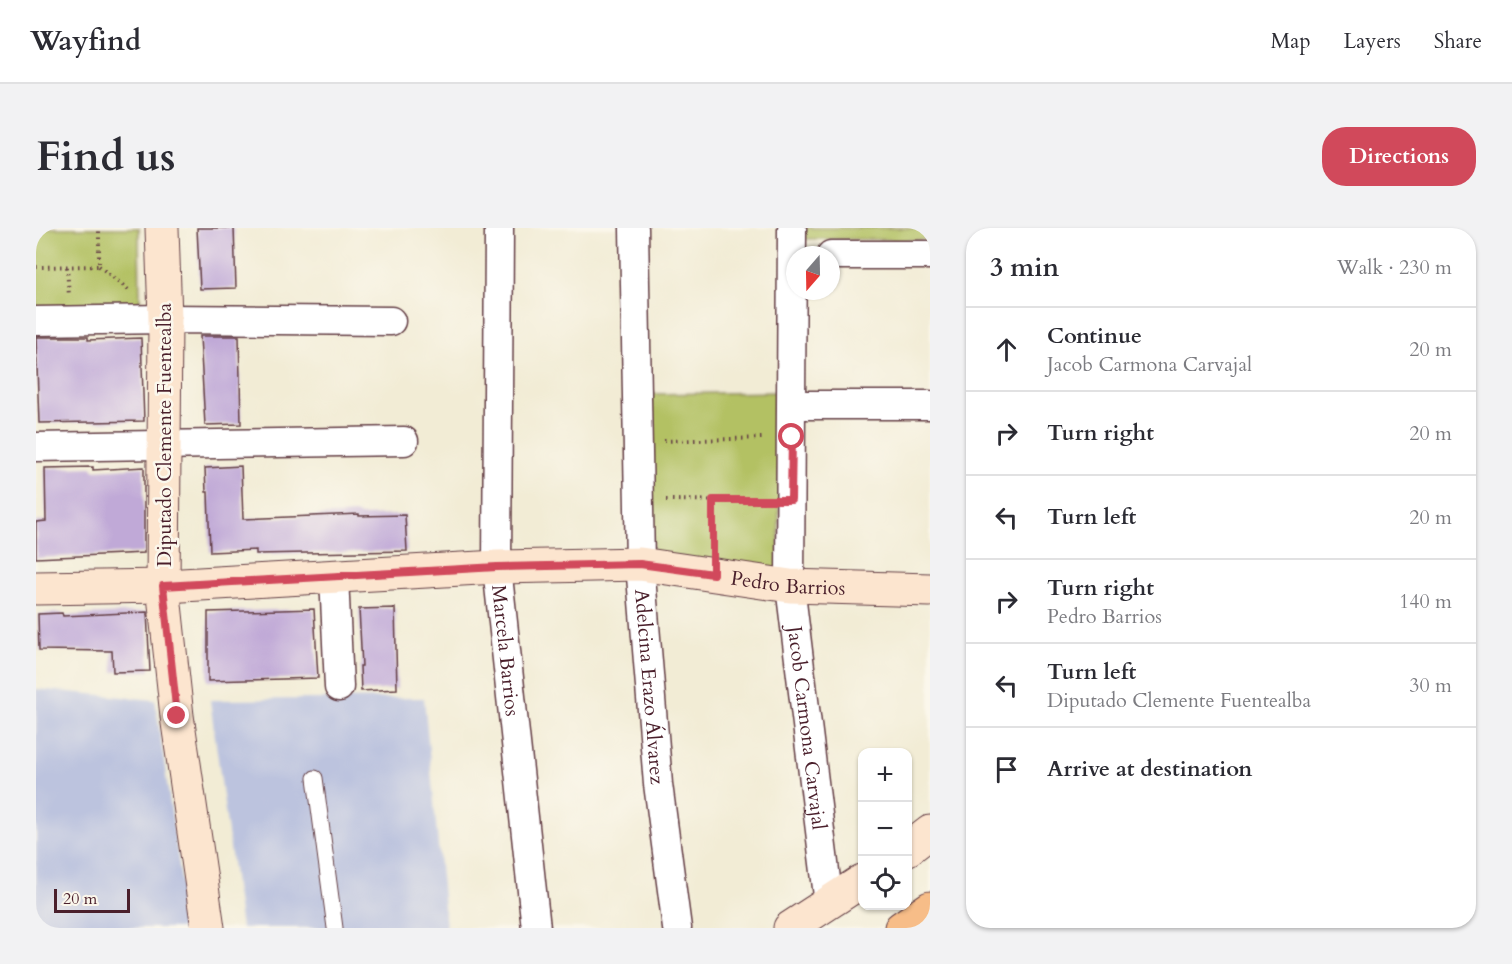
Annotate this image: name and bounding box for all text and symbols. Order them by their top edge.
text: Wayfind [30,22,141,60]
text: Map [1271,27,1311,56]
text: Layers [1344,27,1401,56]
text: Share [1434,27,1482,56]
button: Directions [1322,127,1476,186]
text: Find us [36,128,176,185]
north arrow [786,246,840,300]
text: 3 min [990,250,1059,285]
text: Walk · 230 m [1337,254,1452,281]
street label: Diputado Clemente Fuentealba [151,303,178,567]
text: Continue [1047,321,1142,351]
icon: ahead [990,333,1023,366]
text: 20 m [1409,336,1452,363]
text: Jacob Carmona Carvajal [1047,351,1252,378]
icon: right [990,417,1023,450]
text: Turn right [1047,418,1154,448]
text: 20 m [1409,420,1452,447]
route start [778,423,804,449]
icon: left [990,501,1023,534]
text: Turn left [1047,502,1136,532]
text: 20 m [1409,504,1452,531]
street label: Pedro Barrios [729,564,846,601]
text: Turn right [1047,573,1154,603]
street label: Marcela Barrios [486,583,527,718]
icon: right [990,585,1023,618]
street label: Adelcina Erazo Álvarez [629,588,671,785]
text: 140 m [1399,588,1452,615]
text: Pedro Barrios [1047,603,1162,630]
street label: Jacob Carmona Carvajal [781,621,833,831]
text: Turn left [1047,657,1136,687]
icon: left [990,669,1023,702]
text: 30 m [1409,672,1452,699]
text: Diputado Clemente Fuentealba [1047,687,1311,714]
route end [163,702,189,728]
map controls [858,748,912,910]
button: + [858,748,912,802]
icon: arrive [990,753,1023,786]
text: Arrive at destination [1047,754,1252,784]
button: − [858,802,912,856]
button: locate [858,856,912,910]
scale bar [54,886,130,914]
text: 20 m [63,888,97,910]

